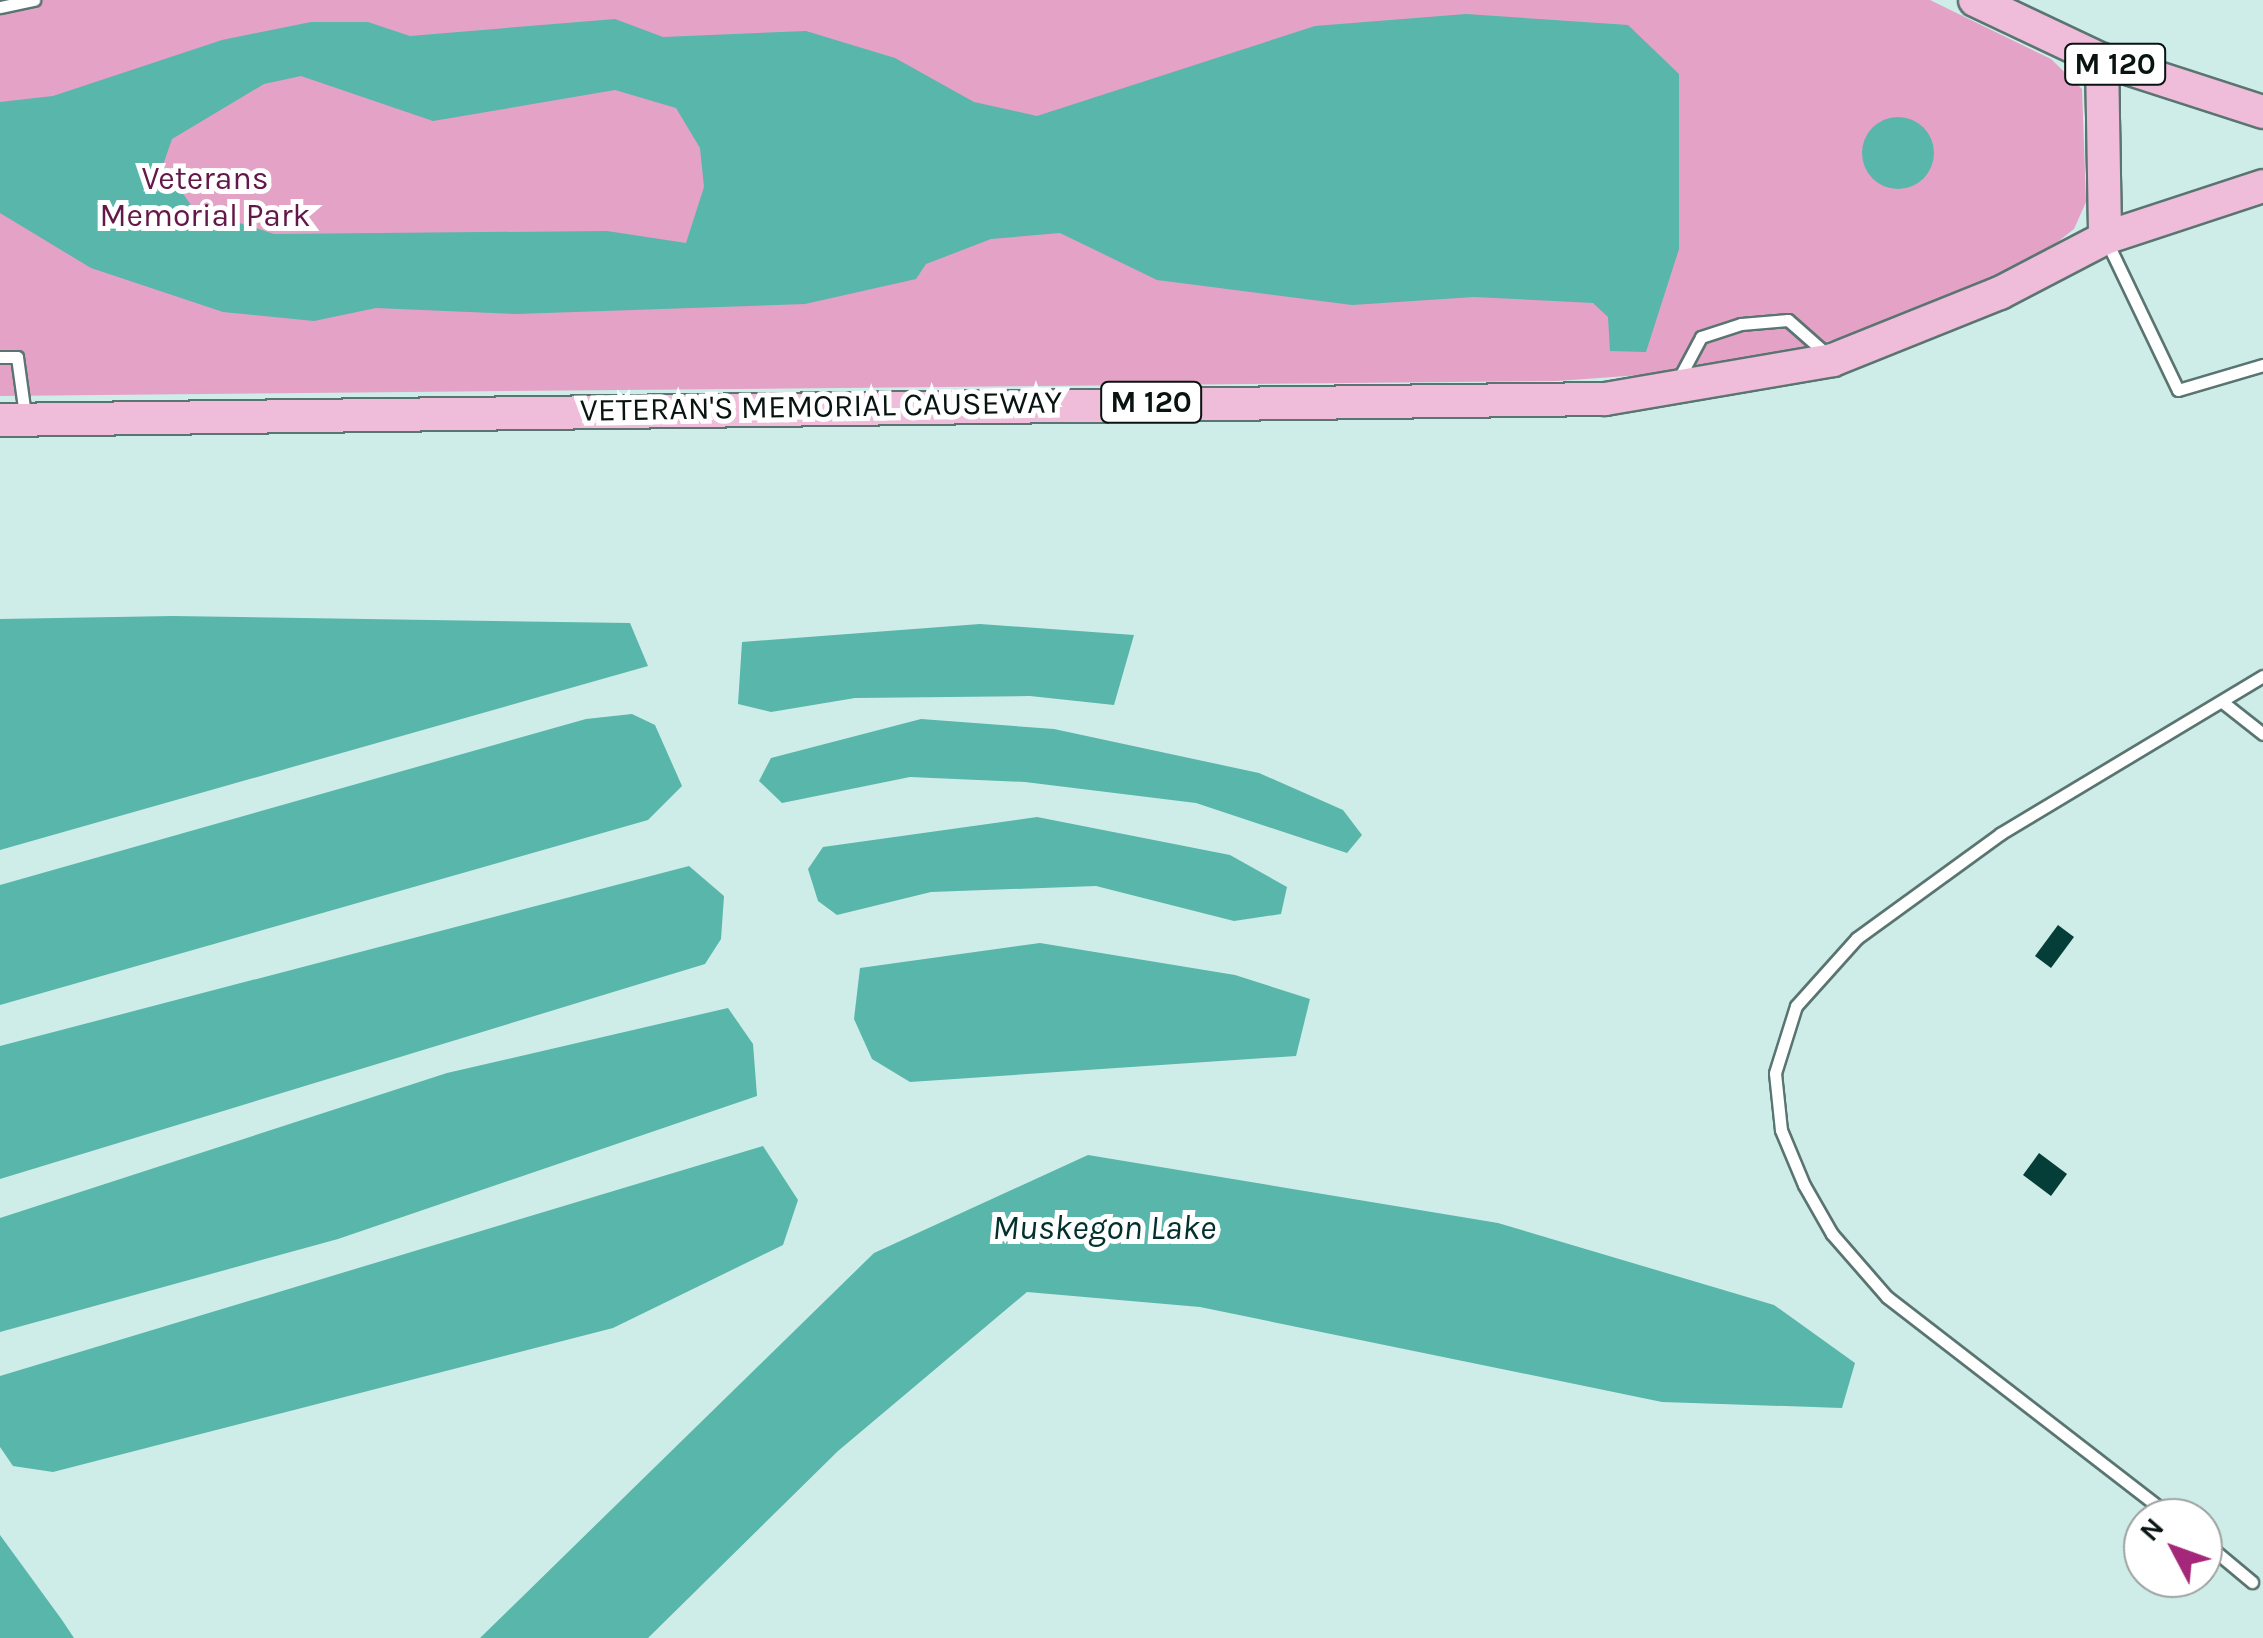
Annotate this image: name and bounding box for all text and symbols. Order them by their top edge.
road number: M 120 [2062,39,2168,89]
park label: Veterans Memorial Park [99,161,311,236]
road number: M 120 [1098,377,1204,427]
street label: VETERAN'S MEMORIAL CAUSEWAY [580,384,1062,430]
water label: Muskegon Lake [992,1207,1216,1249]
north arrow [2123,1498,2223,1598]
text: N [2132,1511,2171,1548]

